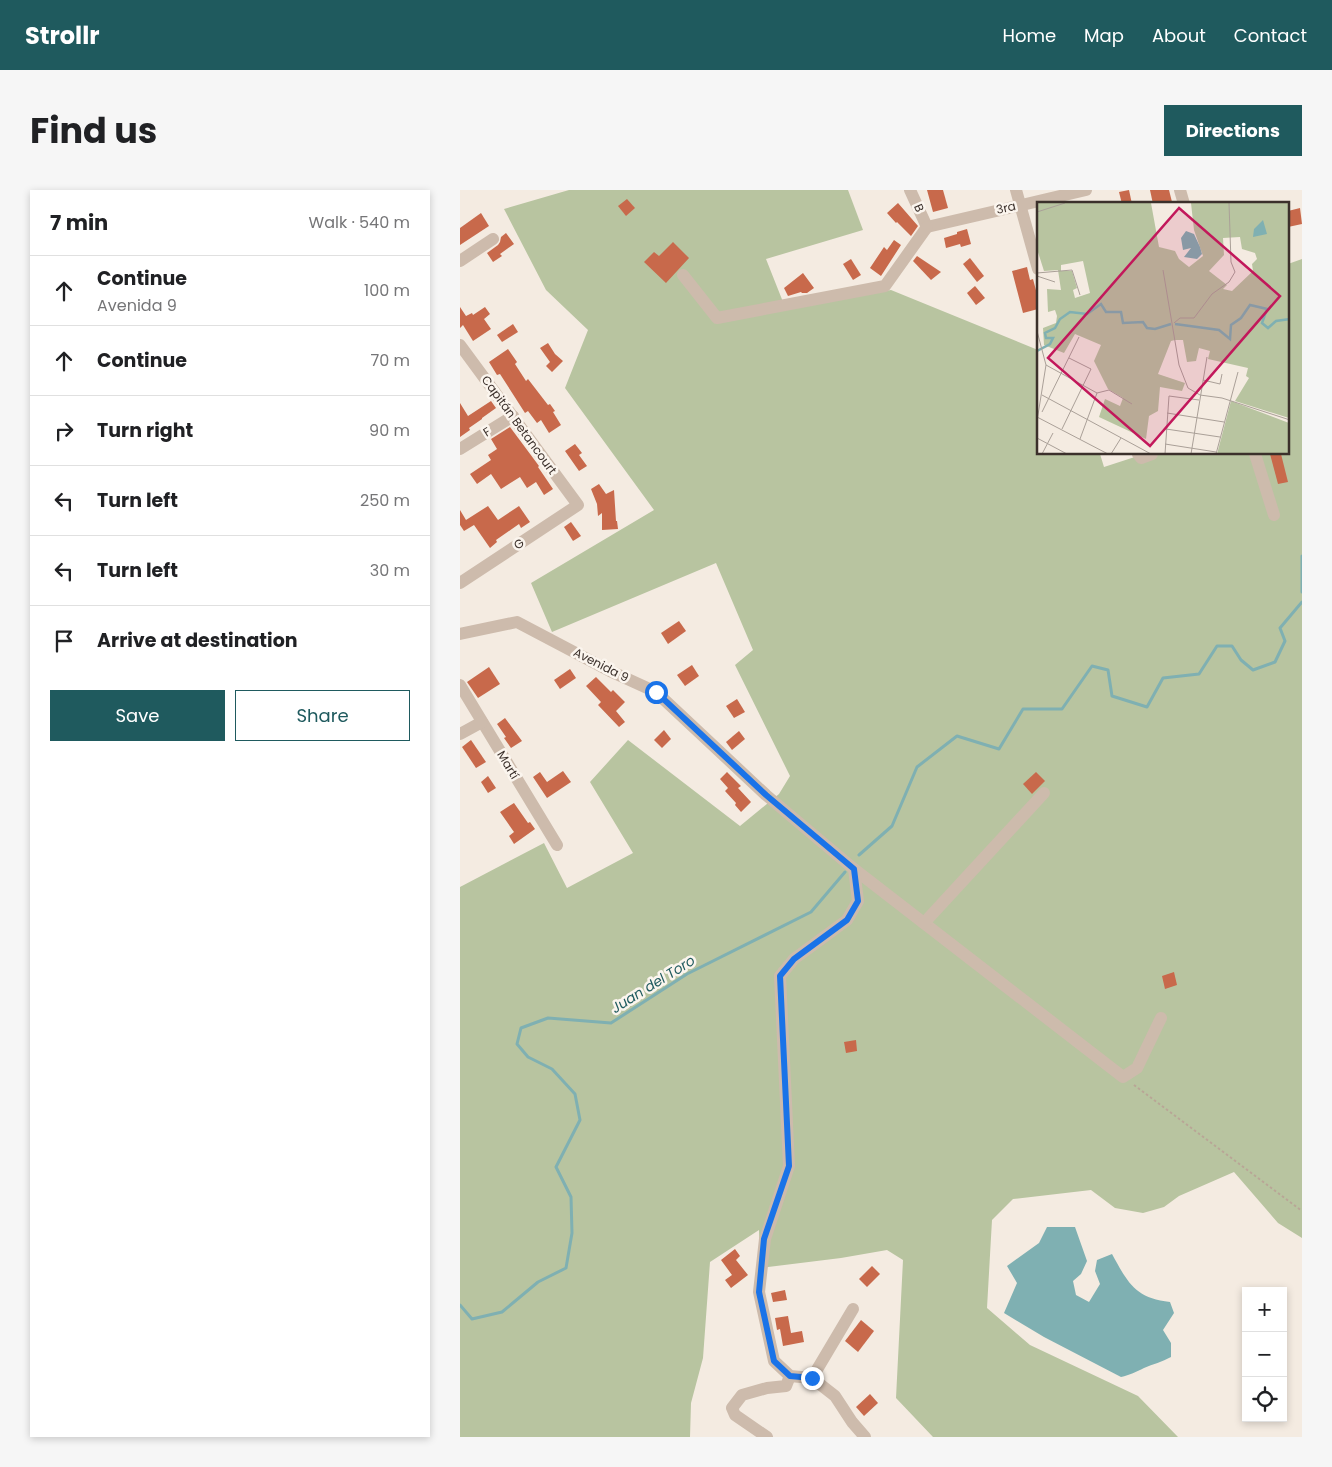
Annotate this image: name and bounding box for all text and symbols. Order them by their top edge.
text: Strollr [25,19,100,52]
text: Home [1002,23,1056,48]
text: Map [1084,23,1124,48]
text: About [1152,23,1206,48]
text: Contact [1234,23,1307,48]
button: Directions [1164,105,1302,156]
text: Find us [30,106,157,155]
street label: 3ra [994,197,1017,218]
street label: B [910,201,929,215]
inset map [1037,202,1289,455]
text: 7 min [50,208,108,237]
text: Walk · 540 m [309,211,410,234]
text: Continue [97,265,187,292]
icon: ahead [50,277,78,305]
text: 100 m [364,279,410,302]
text: Avenida 9 [97,294,177,317]
icon: ahead [50,347,78,375]
text: Continue [97,347,187,374]
text: 70 m [370,349,410,372]
street label: Capitán Betancourt [478,372,561,478]
icon: right [50,417,78,445]
text: Turn right [97,417,193,444]
text: 90 m [369,419,410,442]
street label: F [480,423,494,440]
icon: left [50,487,78,515]
text: Turn left [97,487,178,514]
text: 250 m [360,489,410,512]
street label: G [510,534,527,553]
icon: left [50,557,78,585]
text: Turn left [97,557,178,584]
text: 30 m [370,559,410,582]
icon: arrive [50,627,78,655]
text: Arrive at destination [97,627,298,654]
street label: Avenida 9 [571,643,632,686]
route start [645,681,668,704]
button: Save [50,690,225,741]
button: Share [235,690,410,741]
street label: Martí [493,747,524,782]
water label: Juan del Toro [607,950,699,1018]
map controls [1242,1287,1287,1422]
button: + [1242,1287,1287,1332]
button: − [1242,1332,1287,1377]
route end [801,1367,824,1390]
button: locate [1242,1377,1287,1422]

